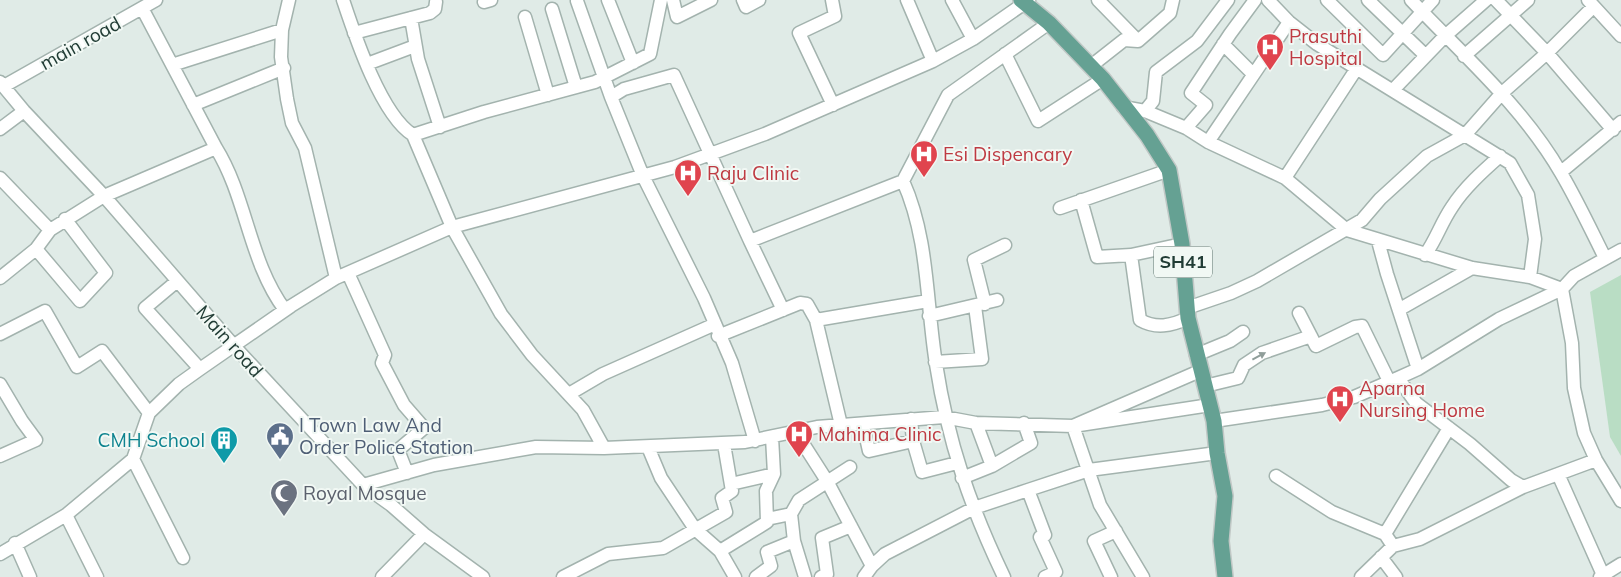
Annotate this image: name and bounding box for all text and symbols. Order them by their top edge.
street label: main road [35,11,125,75]
place label: Prasuthi Hospital [1289,24,1362,70]
hospital icon: Prasuthi Hospital [1255,32,1285,71]
hospital icon: Esi Dispencary [909,139,939,178]
place label: Esi Dispencary [943,142,1072,166]
hospital icon: Raju Clinic [673,158,703,197]
place label: Raju Clinic [707,161,799,185]
road number: SH41 [1154,246,1212,278]
street label: Main road [191,300,269,382]
one-way arrow [1252,352,1267,360]
place label: Aparna Nursing Home [1359,376,1485,422]
hospital icon: Aparna Nursing Home [1325,384,1355,423]
place label: I Town Law And Order Police Station [299,413,473,459]
hospital icon: Mahima Clinic [784,419,814,458]
public building icon: I Town Law And Order Police Station [265,421,295,460]
place label: Mahima Clinic [818,422,942,446]
building icon: CMH School [209,425,239,464]
place label: CMH School [98,428,205,452]
mosque icon: Royal Mosque [269,478,299,517]
place label: Royal Mosque [303,481,427,505]

